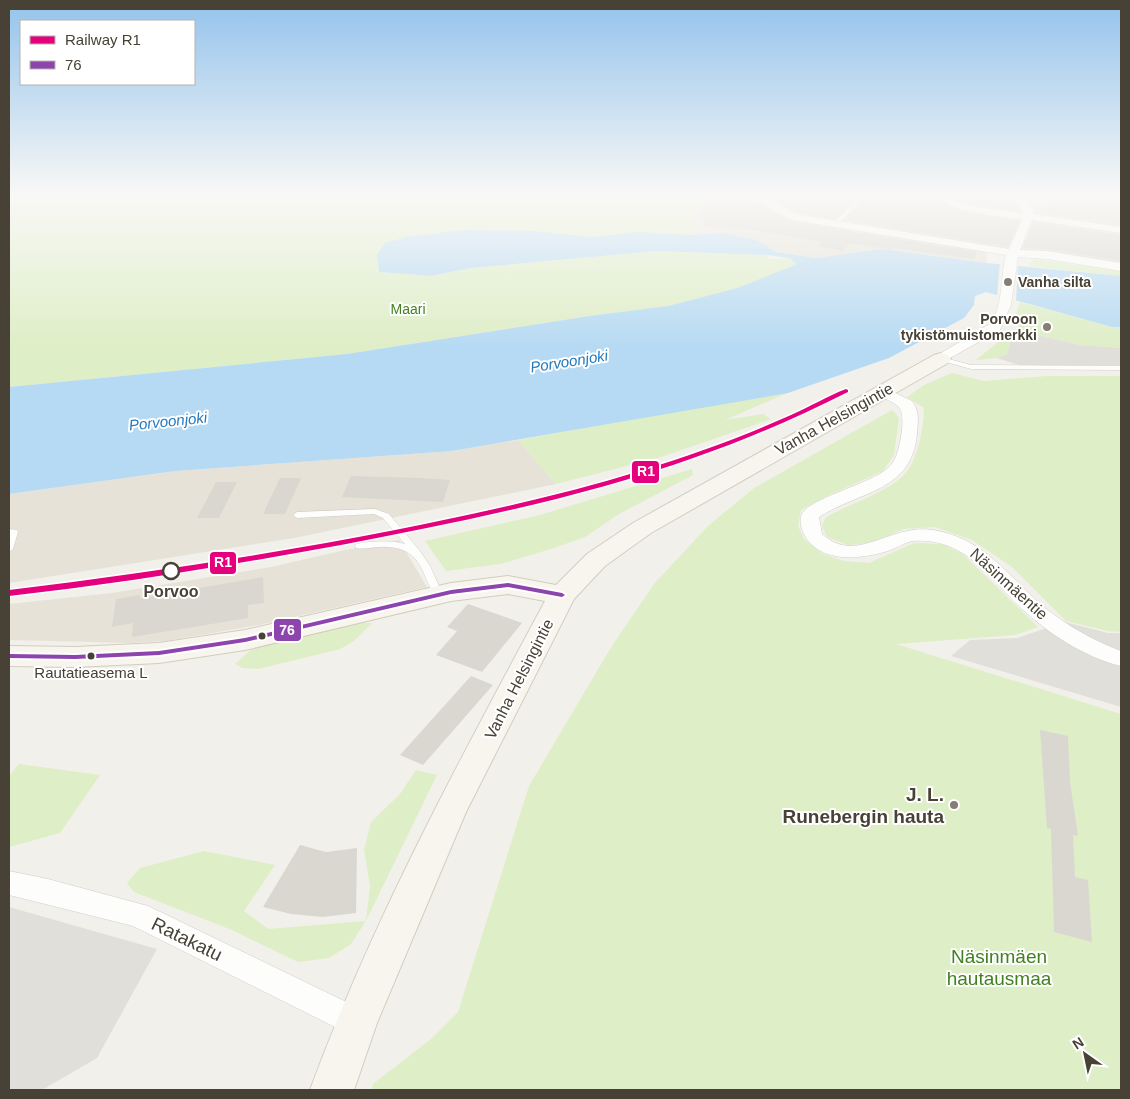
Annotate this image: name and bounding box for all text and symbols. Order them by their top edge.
legend [20,20,195,85]
text: Railway R1 [65,31,141,48]
text: 76 [65,56,82,73]
place label: Vanha silta [1018,274,1091,290]
marker: Vanha silta [1002,276,1014,288]
park label: Maari [390,301,426,317]
place label: Porvoon tykistömuistomerkki [901,311,1037,343]
marker: Porvoon tykistömuistomerkki [1041,321,1053,333]
water label: Porvoonjoki [529,346,610,376]
street label: Vanha Helsingintie [772,379,896,458]
water label: Porvoonjoki [128,408,209,434]
line badge: R1 [631,460,660,484]
text: R1 [637,463,655,479]
street label: Näsinmäentie [967,545,1051,623]
line badge: R1 [209,551,237,575]
text: R1 [214,554,232,570]
marker: Porvoo [162,562,180,580]
place label: Porvoo [143,583,199,600]
street label: Vanha Helsingintie [481,616,557,742]
line badge: 76 [273,618,302,642]
text: 76 [279,622,295,638]
unlabelled marker [257,631,267,641]
marker: Rautatieasema L [86,651,96,661]
place label: Rautatieasema L [34,664,148,681]
place label: J. L. Runebergin hauta [782,784,944,827]
marker: J. L. Runebergin hauta [948,799,960,811]
street label: Ratakatu [148,913,226,965]
park label: Näsinmäen hautausmaa [947,946,1052,989]
north arrow [1060,1029,1110,1079]
text: N [1069,1034,1087,1053]

